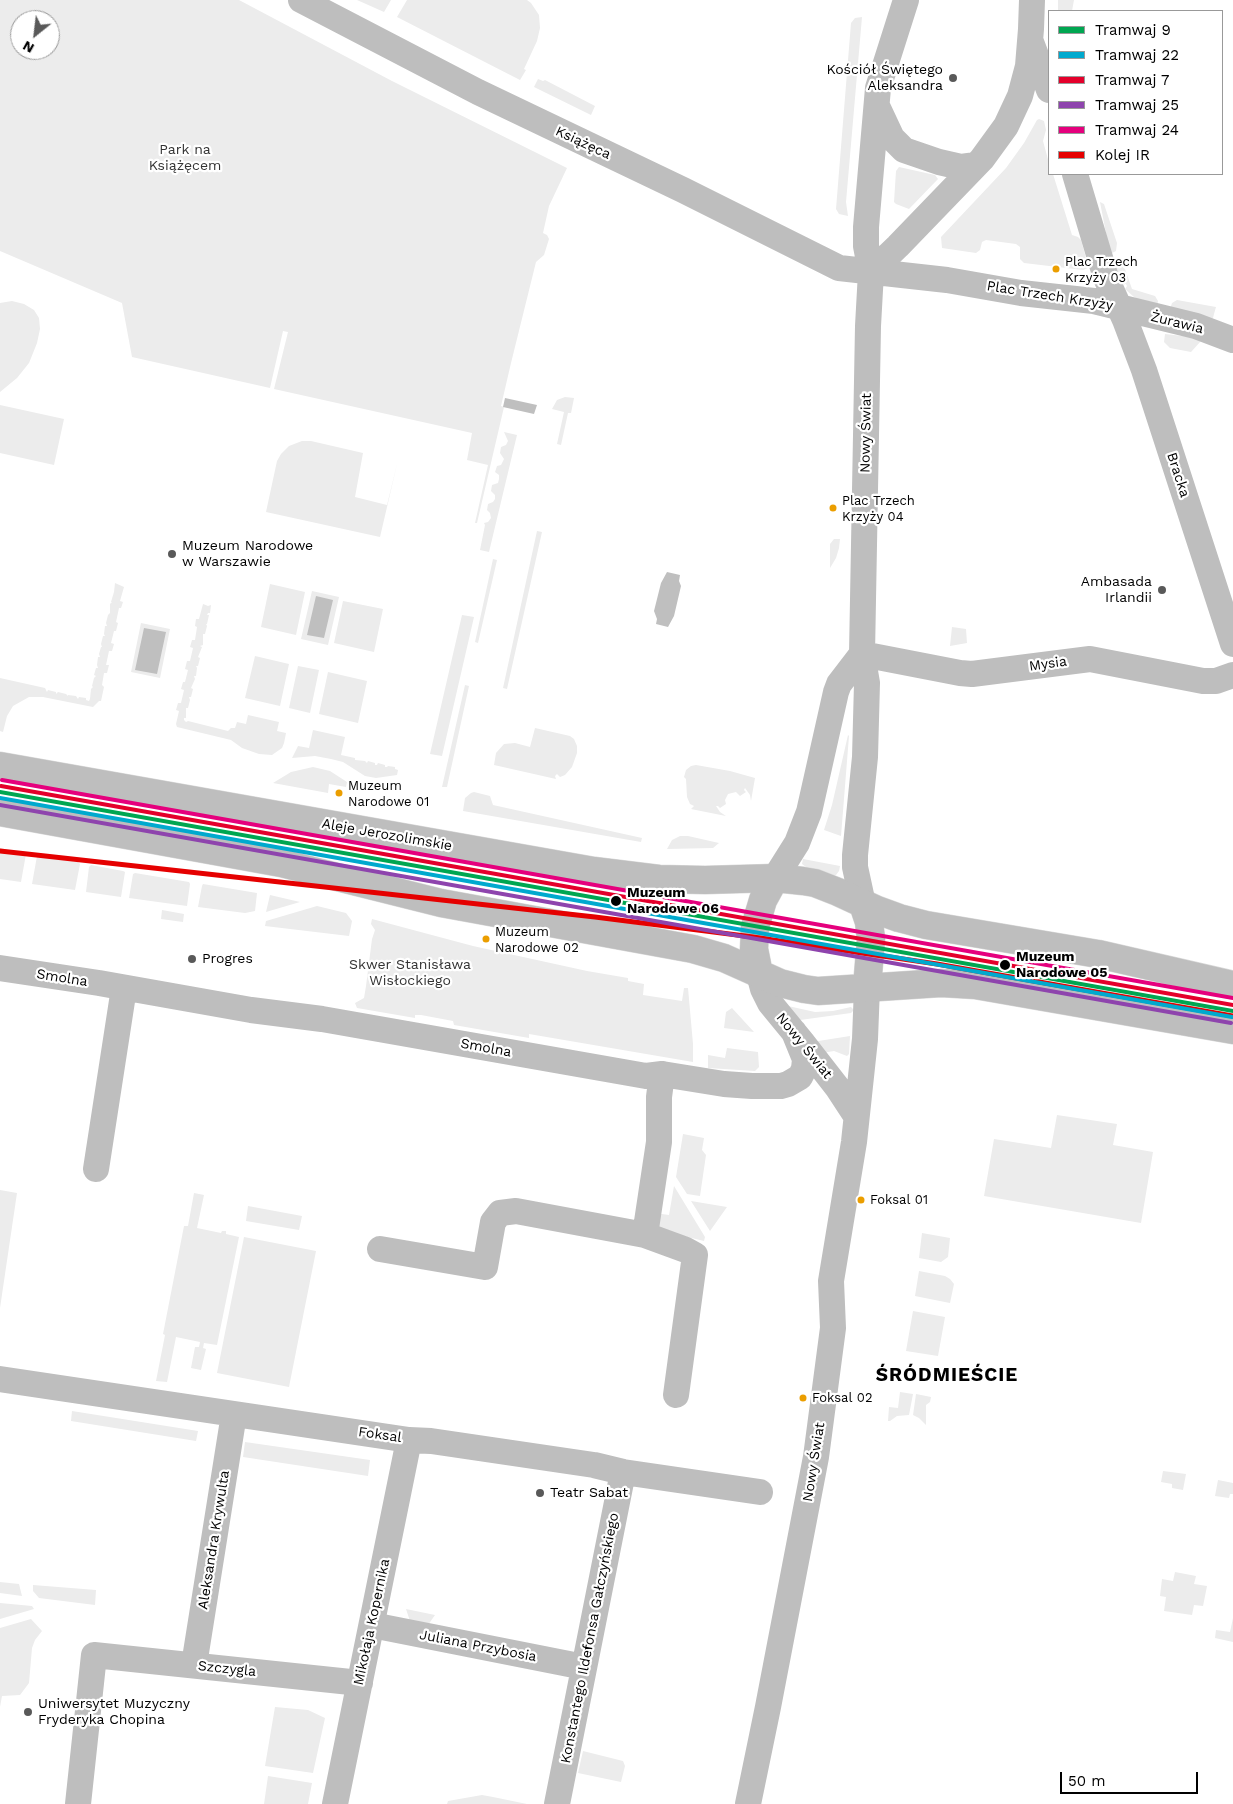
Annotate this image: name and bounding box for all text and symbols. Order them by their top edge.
north arrow [10,10,60,60]
legend [1048,10,1223,175]
text: Tramwaj 9 [1095,21,1171,39]
text: N [20,38,37,57]
text: Tramwaj 22 [1095,46,1179,64]
place label: Kościół Świętego Aleksandra [827,62,943,94]
text: Tramwaj 7 [1095,71,1169,89]
marker: Kościół Świętego Aleksandra [947,72,959,84]
text: Tramwaj 25 [1095,96,1179,114]
text: Tramwaj 24 [1095,121,1179,139]
street label: Książęca [553,123,613,163]
park label: Park na Książęcem [149,142,221,174]
text: Kolej IR [1095,146,1150,164]
place label: Plac Trzech Krzyży 03 [1065,254,1138,285]
marker: Plac Trzech Krzyży 03 [1051,264,1061,274]
street label: Plac Trzech Krzyży [986,278,1114,314]
street label: Żurawia [1149,308,1205,338]
street label: Nowy Świat [857,393,875,473]
street label: Bracka [1163,450,1193,500]
place label: Plac Trzech Krzyży 04 [842,493,915,524]
marker: Plac Trzech Krzyży 04 [828,503,838,513]
place label: Muzeum Narodowe w Warszawie [182,538,313,570]
marker: Muzeum Narodowe w Warszawie [166,548,178,560]
place label: Ambasada Irlandii [1081,574,1152,606]
marker: Ambasada Irlandii [1156,584,1168,596]
street label: Mysia [1028,653,1068,675]
place label: Muzeum Narodowe 01 [348,778,429,809]
marker: Muzeum Narodowe 01 [334,788,344,798]
street label: Aleje Jerozolimskie [321,815,453,855]
place label: Muzeum Narodowe 06 [627,885,719,918]
marker: Muzeum Narodowe 06 [609,894,623,908]
place label: Muzeum Narodowe 02 [495,924,579,955]
marker: Muzeum Narodowe 02 [481,934,491,944]
place label: Muzeum Narodowe 05 [1016,949,1107,982]
place label: Progres [202,951,253,967]
marker: Progres [186,953,198,965]
park label: Skwer Stanisława Wisłockiego [349,957,471,990]
marker: Muzeum Narodowe 05 [998,958,1012,972]
street label: Smolna [35,966,89,990]
street label: Nowy Świat [772,1010,836,1082]
street label: Smolna [459,1035,513,1061]
place label: Foksal 01 [870,1192,928,1208]
marker: Foksal 01 [856,1195,866,1205]
district label: ŚRÓDMIEŚCIE [874,1364,1020,1386]
place label: Foksal 02 [812,1390,873,1406]
marker: Foksal 02 [798,1393,808,1403]
street label: Nowy Świat [799,1421,829,1503]
street label: Foksal [357,1424,403,1446]
street label: Aleksandra Krywulta [195,1469,233,1611]
place label: Teatr Sabat [550,1485,628,1501]
marker: Teatr Sabat [534,1487,546,1499]
street label: Konstantego Ildefonsa Gałczyńskiego [557,1511,623,1765]
street label: Mikołaja Kopernika [350,1557,394,1687]
street label: Juliana Przybosia [418,1626,538,1666]
street label: Szczygla [197,1658,257,1680]
place label: Uniwersytet Muzyczny Fryderyka Chopina [38,1696,190,1728]
marker: Uniwersytet Muzyczny Fryderyka Chopina [22,1706,34,1718]
scale bar [1063,1762,1200,1794]
text: 50 m [1068,1772,1105,1790]

